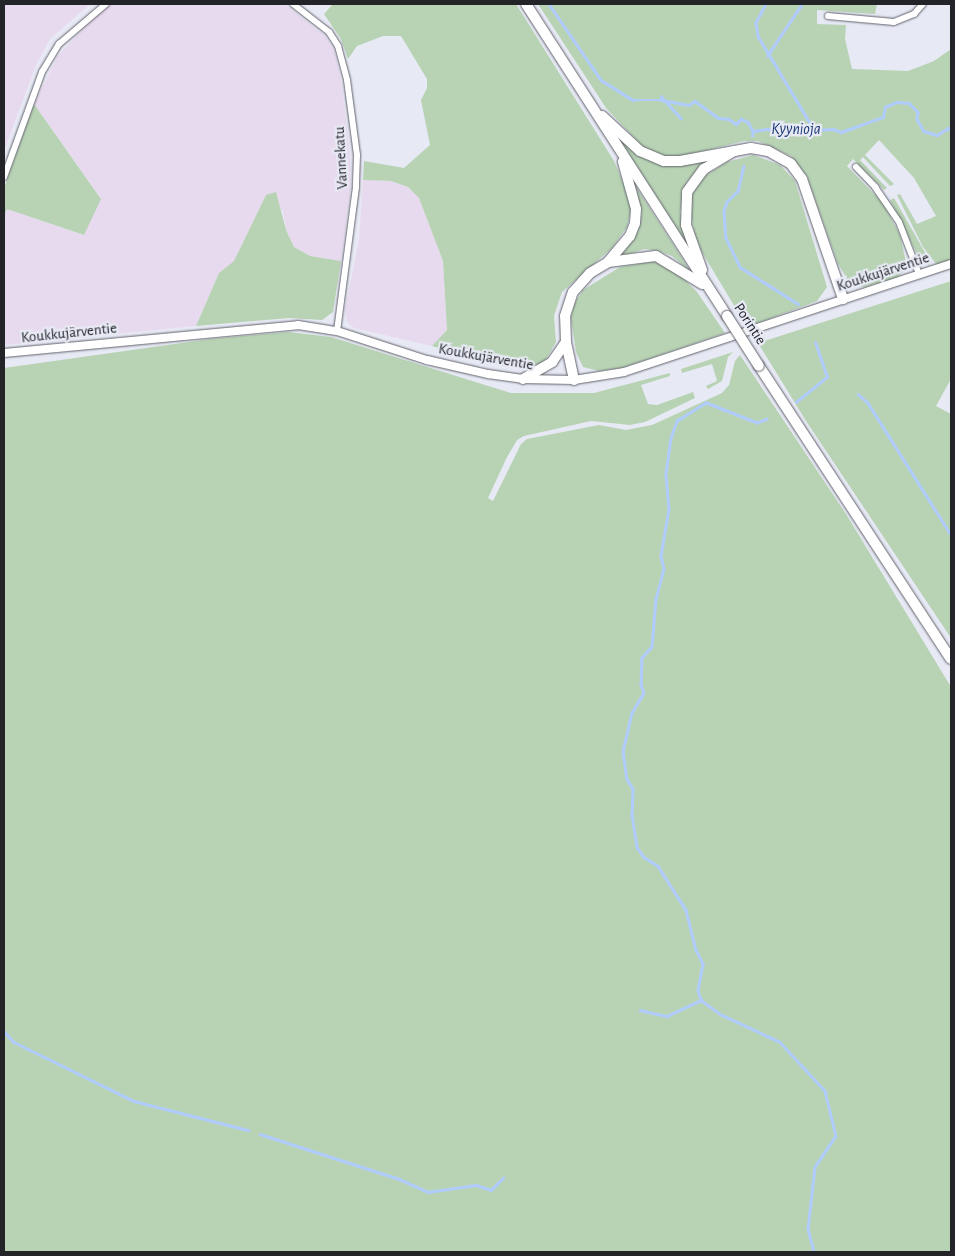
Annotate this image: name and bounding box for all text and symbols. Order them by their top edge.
water label: Kyynioja [771,119,821,139]
street label: Vannekatu [330,126,352,190]
street label: Koukkujärventie [835,249,931,295]
street label: Porintie [730,300,770,348]
street label: Koukkujärventie [20,319,118,347]
street label: Koukkujärventie [437,340,535,374]

